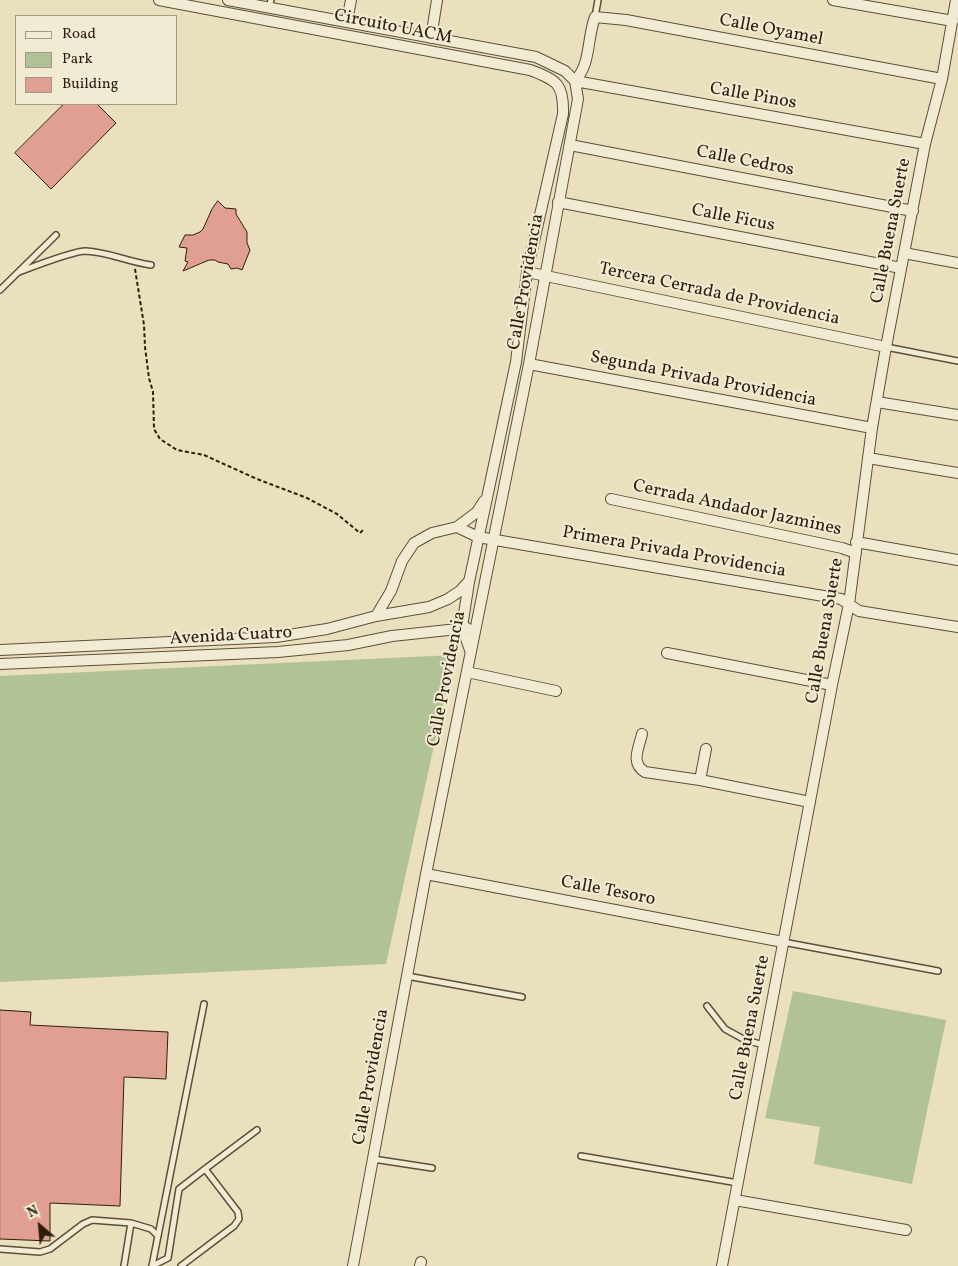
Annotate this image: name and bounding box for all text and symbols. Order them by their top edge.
street label: Circuito UACM [332,6,454,50]
street label: Calle Oyamel [717,10,825,52]
legend [15,15,178,105]
text: Road [62,24,96,45]
text: Park [62,49,93,70]
text: Building [62,74,118,95]
street label: Calle Pinos [708,79,798,115]
street label: Calle Cedros [694,142,796,182]
street label: Calle Buena Suerte [867,156,917,306]
street label: Calle Ficus [689,200,777,238]
street label: Calle Providencia [504,212,550,352]
street label: Tercera Cerrada de Providencia [597,259,841,331]
street label: Segunda Privada Providencia [588,347,818,413]
street label: Cerrada Andador Jazmines [631,476,843,542]
street label: Primera Privada Providencia [560,523,788,583]
street label: Calle Buena Suerte [803,556,849,706]
street label: Calle Providencia [424,609,472,749]
street label: Avenida Cuatro [169,623,293,651]
street label: Calle Tesoro [559,872,657,912]
street label: Calle Buena Suerte [726,953,776,1103]
street label: Calle Providencia [349,1007,395,1147]
north arrow [15,1201,65,1251]
text: N [24,1201,42,1223]

